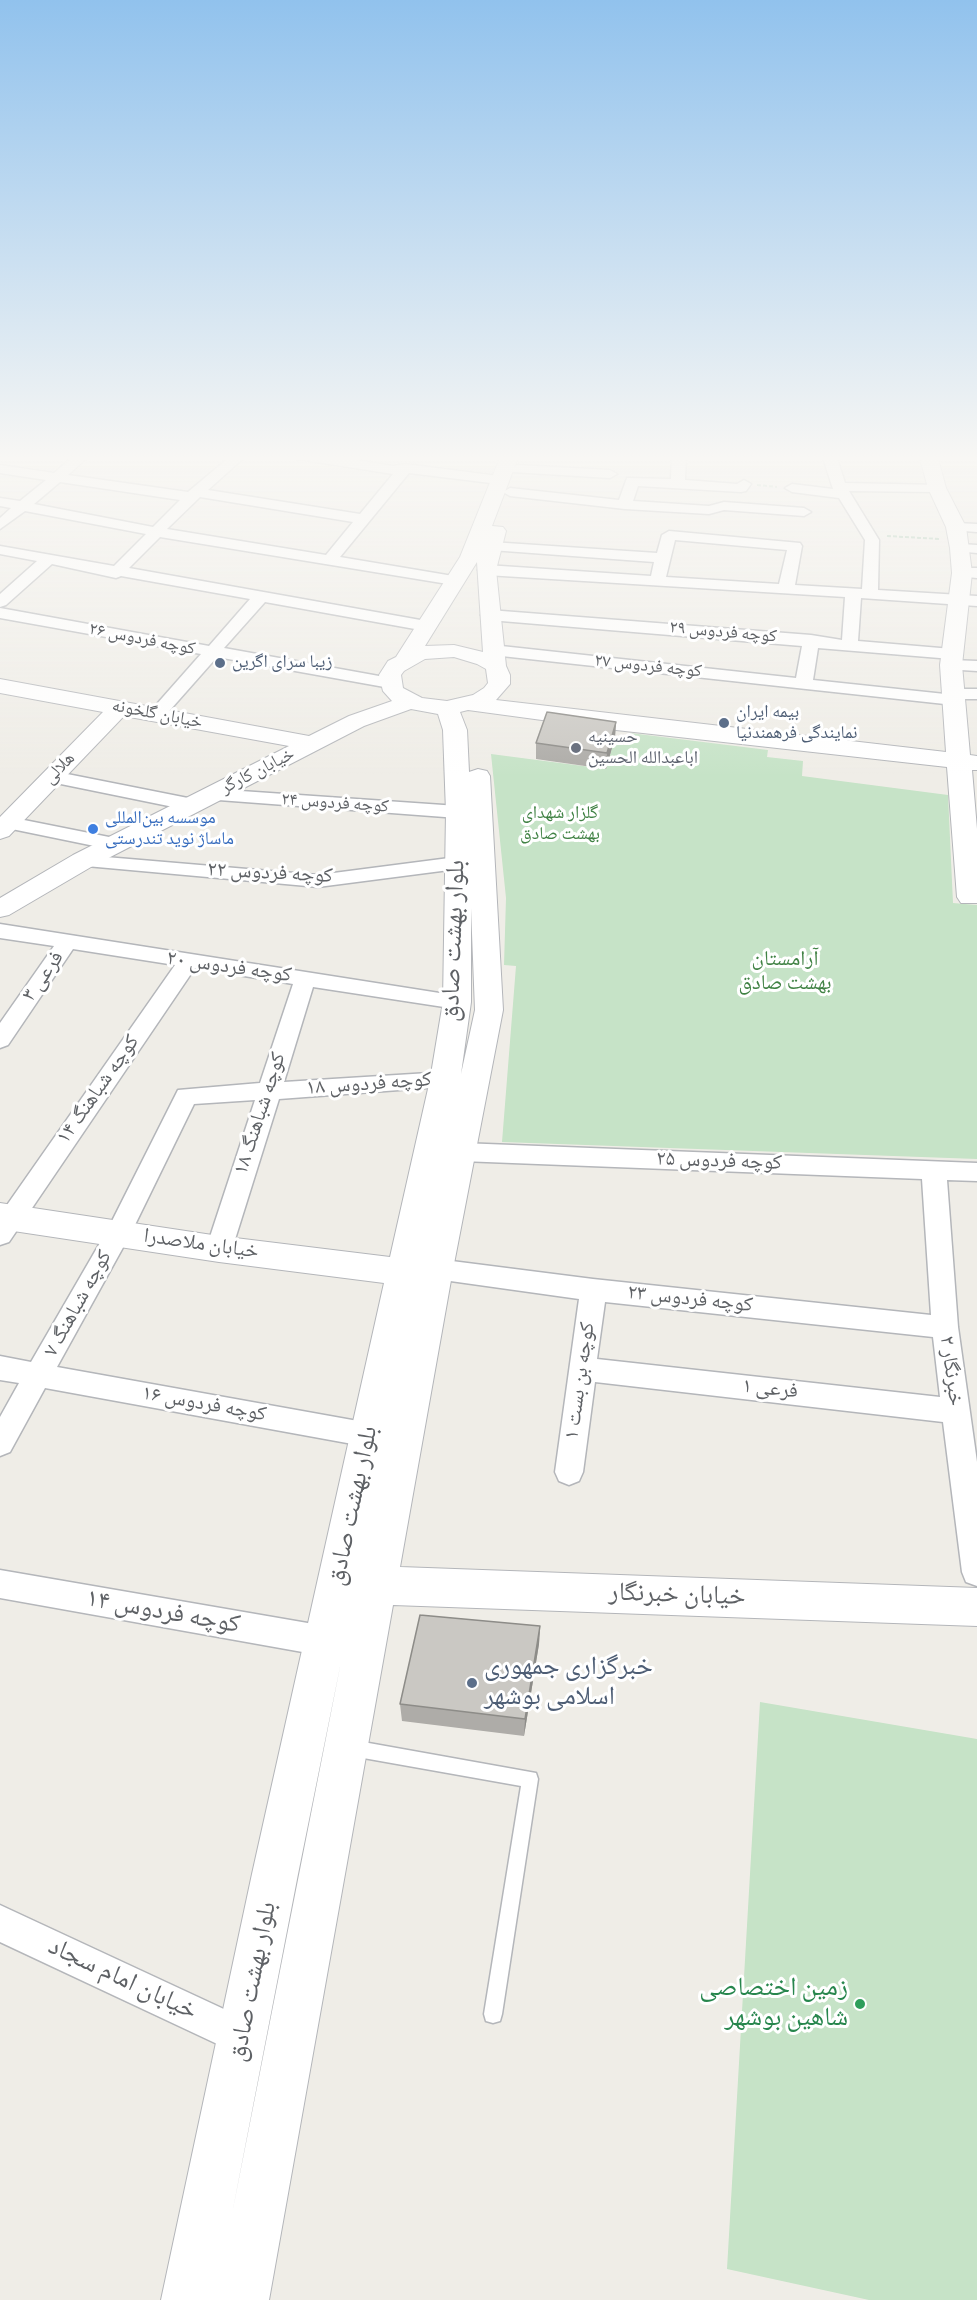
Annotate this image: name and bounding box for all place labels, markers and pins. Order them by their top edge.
place label: زیبا سرای اگرین [232,652,332,674]
marker: زیبا سرای اگرین [213,656,227,670]
place label: بیمه ایران نمایندگی فرهمندنیا [736,702,858,744]
marker: بیمه ایران نمایندگی فرهمندنیا [717,716,731,730]
place label: حسینیه اباعبدالله الحسین [588,727,698,770]
marker: حسینیه اباعبدالله الحسین [569,741,583,755]
place label: موسسه بین‌المللی ماساژ نوید تندرستی [105,808,234,850]
marker: موسسه بین‌المللی ماساژ نوید تندرستی [86,822,100,836]
place label: خبرگزاری جمهوری اسلامی بوشهر [484,1652,653,1714]
marker: خبرگزاری جمهوری اسلامی بوشهر [465,1676,479,1690]
place label: زمین اختصاصی شاهین بوشهر [699,1973,848,2034]
marker: زمین اختصاصی شاهین بوشهر [853,1997,867,2011]

